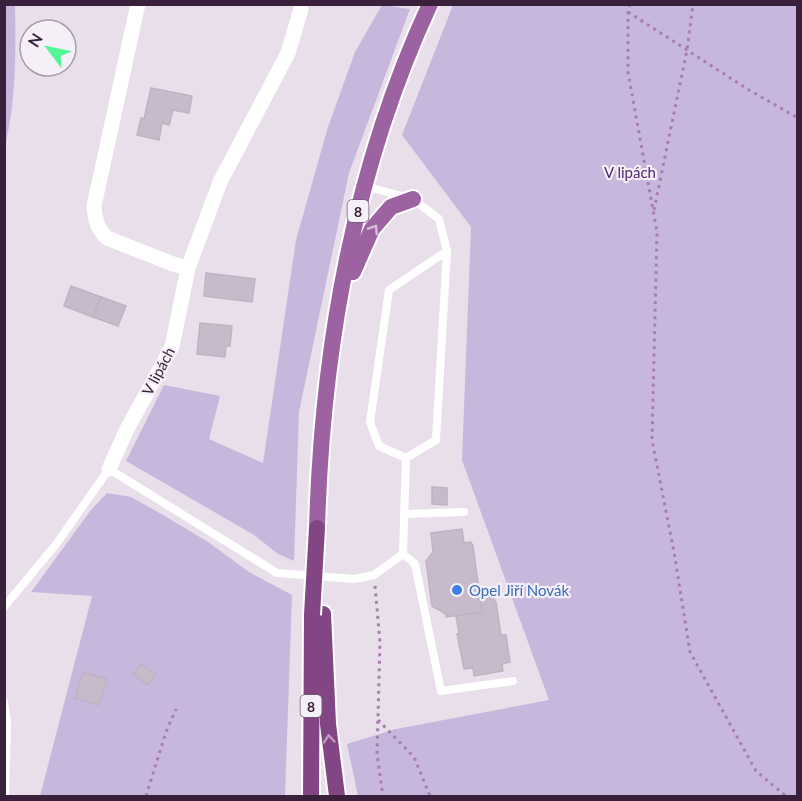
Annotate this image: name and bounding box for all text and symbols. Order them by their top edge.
north arrow [18,18,78,78]
text: N [24,30,46,50]
park label: V lipách [604,163,656,181]
road number: 8 [348,200,368,222]
one-way arrow [367,225,378,236]
street label: V lipách [138,344,178,398]
place label: Opel Jiří Novák [469,581,569,599]
marker: Opel Jiří Novák [450,583,464,597]
road number: 8 [300,695,322,717]
one-way arrow [323,734,336,743]

